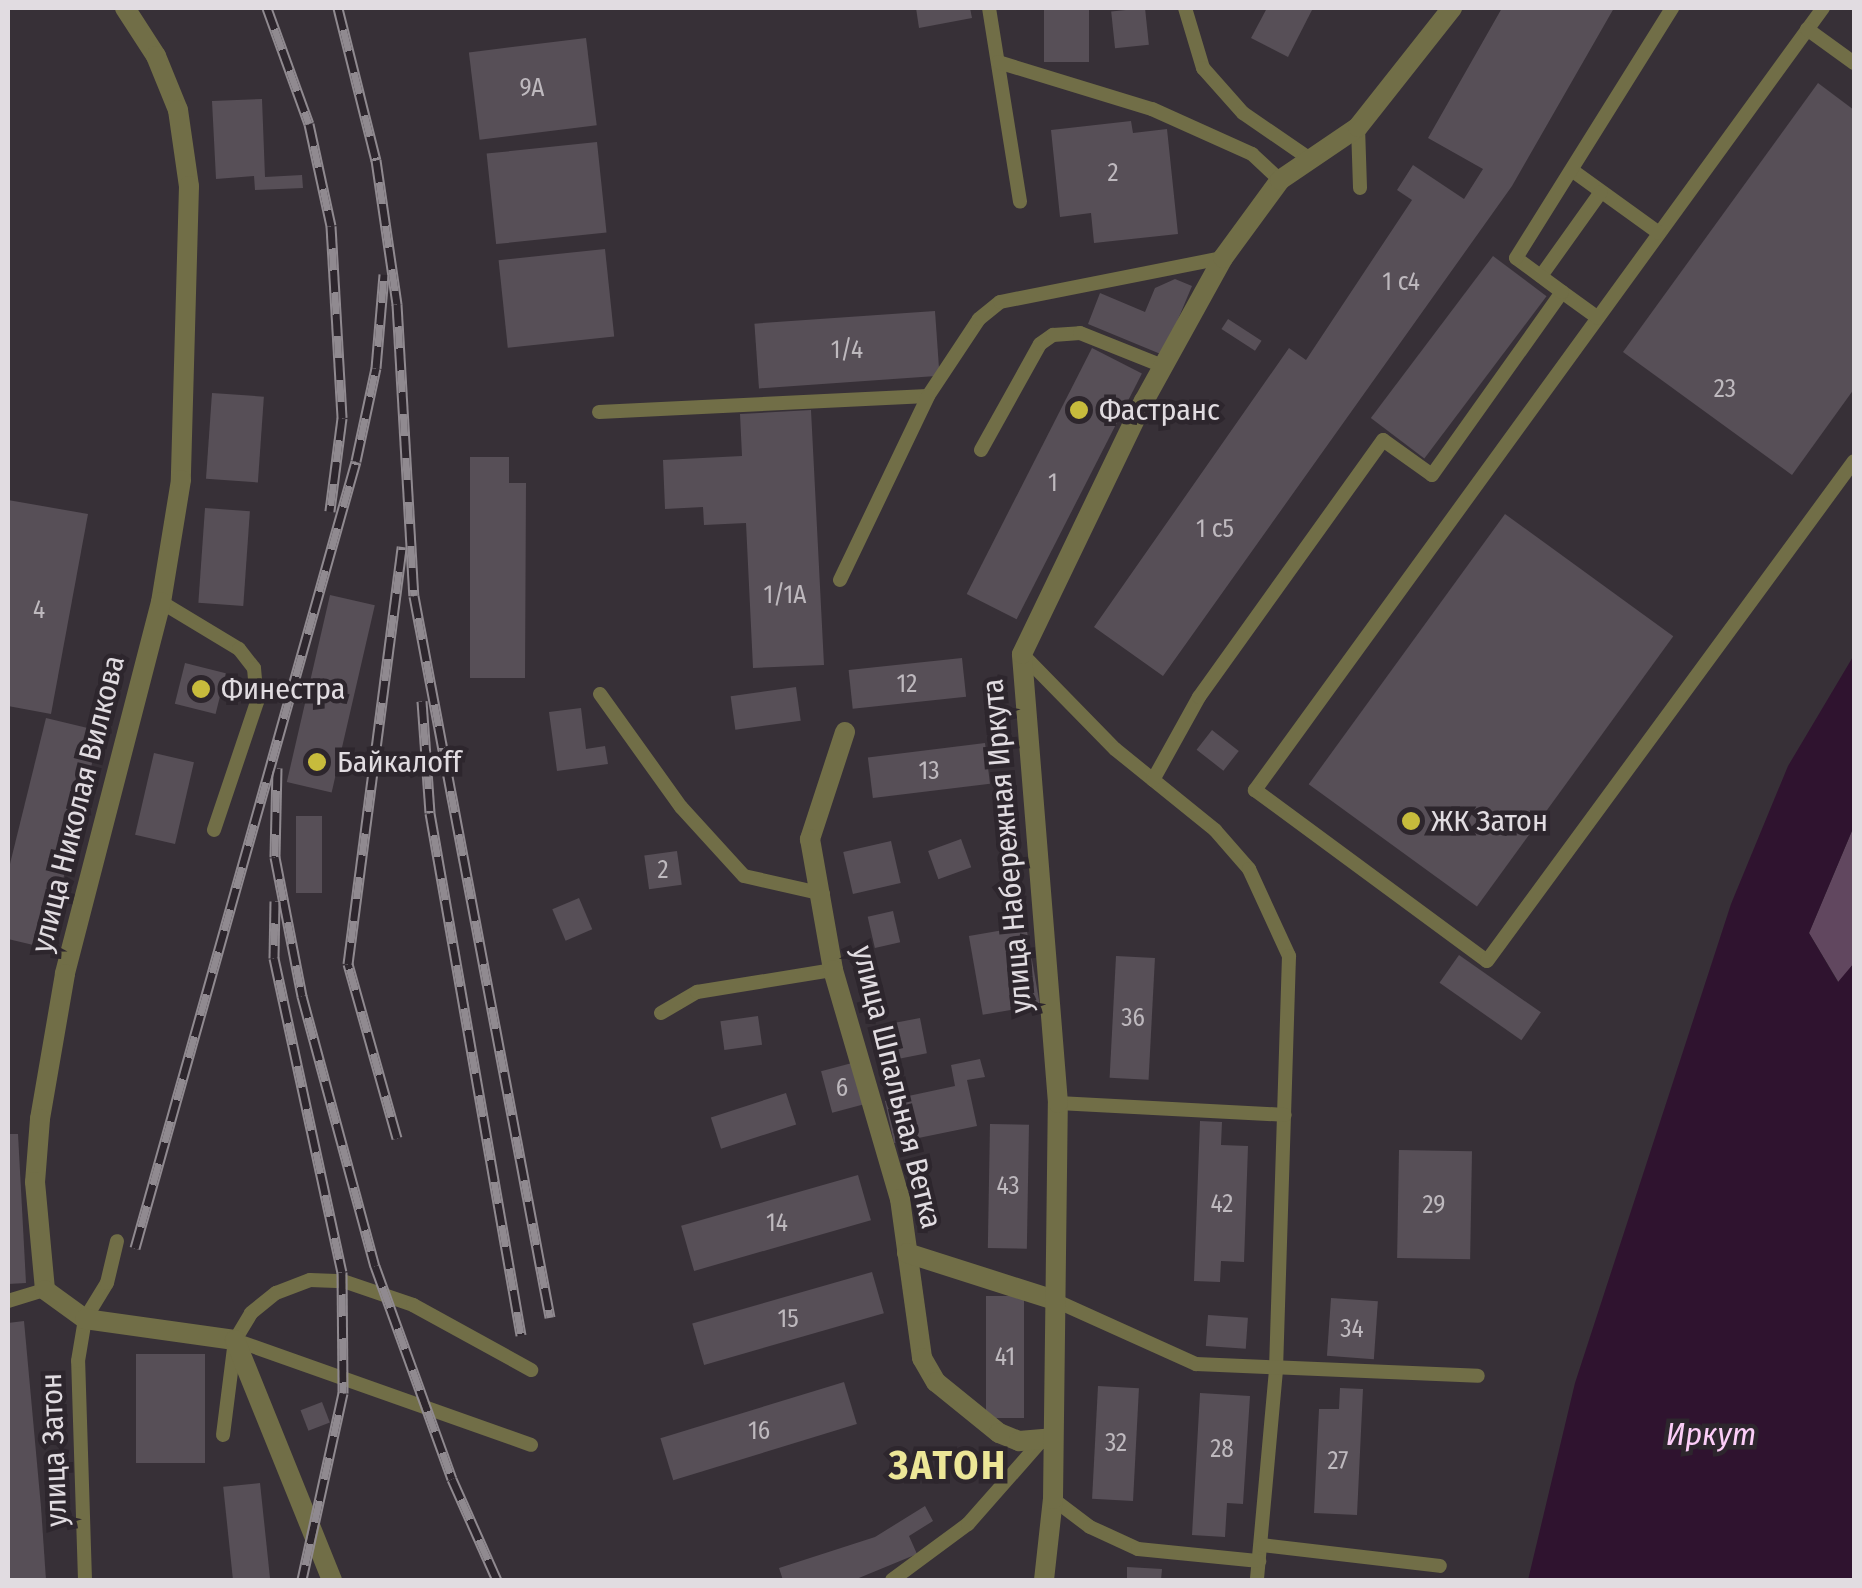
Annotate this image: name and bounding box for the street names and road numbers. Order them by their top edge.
street label: улица Николая Вилкова [24,652,132,956]
street label: улица Набережная Иркута [974,677,1040,1015]
street label: улица Шпальная Ветка [844,942,950,1232]
street label: улица Затон [33,1373,75,1527]

